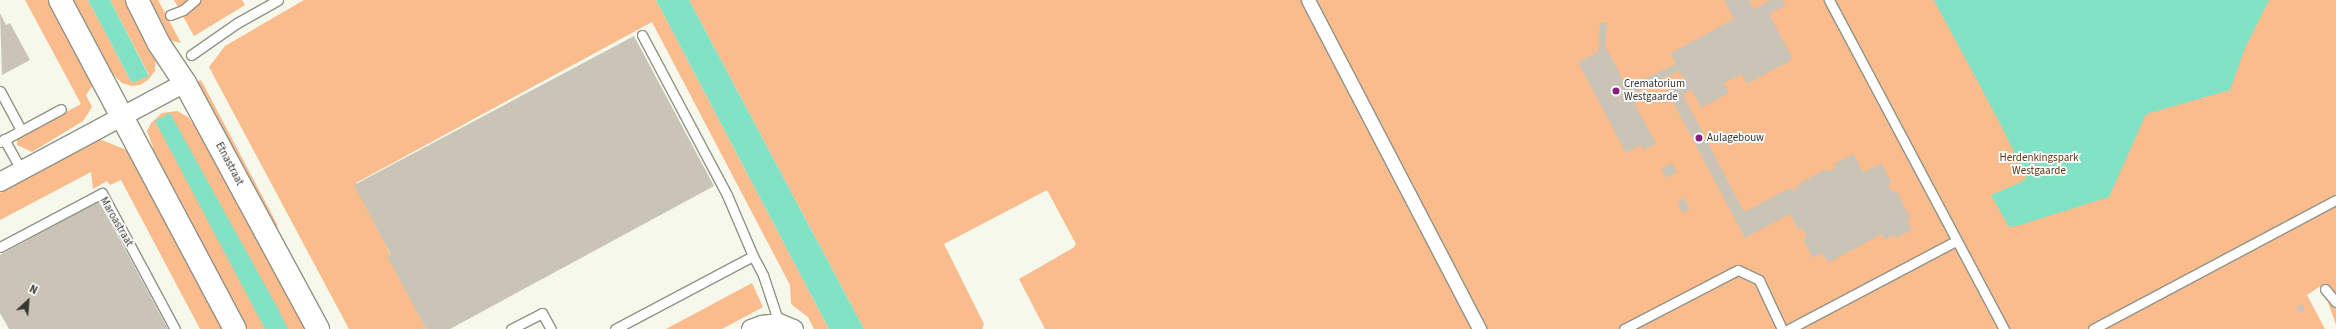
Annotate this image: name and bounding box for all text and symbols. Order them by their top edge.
place label: Crematorium Westgaarde [1624,78,1685,104]
marker: Crematorium Westgaarde [1611,86,1621,96]
place label: Aulagebouw [1707,131,1764,145]
marker: Aulagebouw [1694,133,1704,143]
street label: Etnastraat [212,140,246,188]
park label: Herdenkingspark Westgaarde [2000,152,2078,178]
street label: Maroastraat [97,195,135,249]
north arrow [8,281,48,321]
text: N [27,281,40,298]

